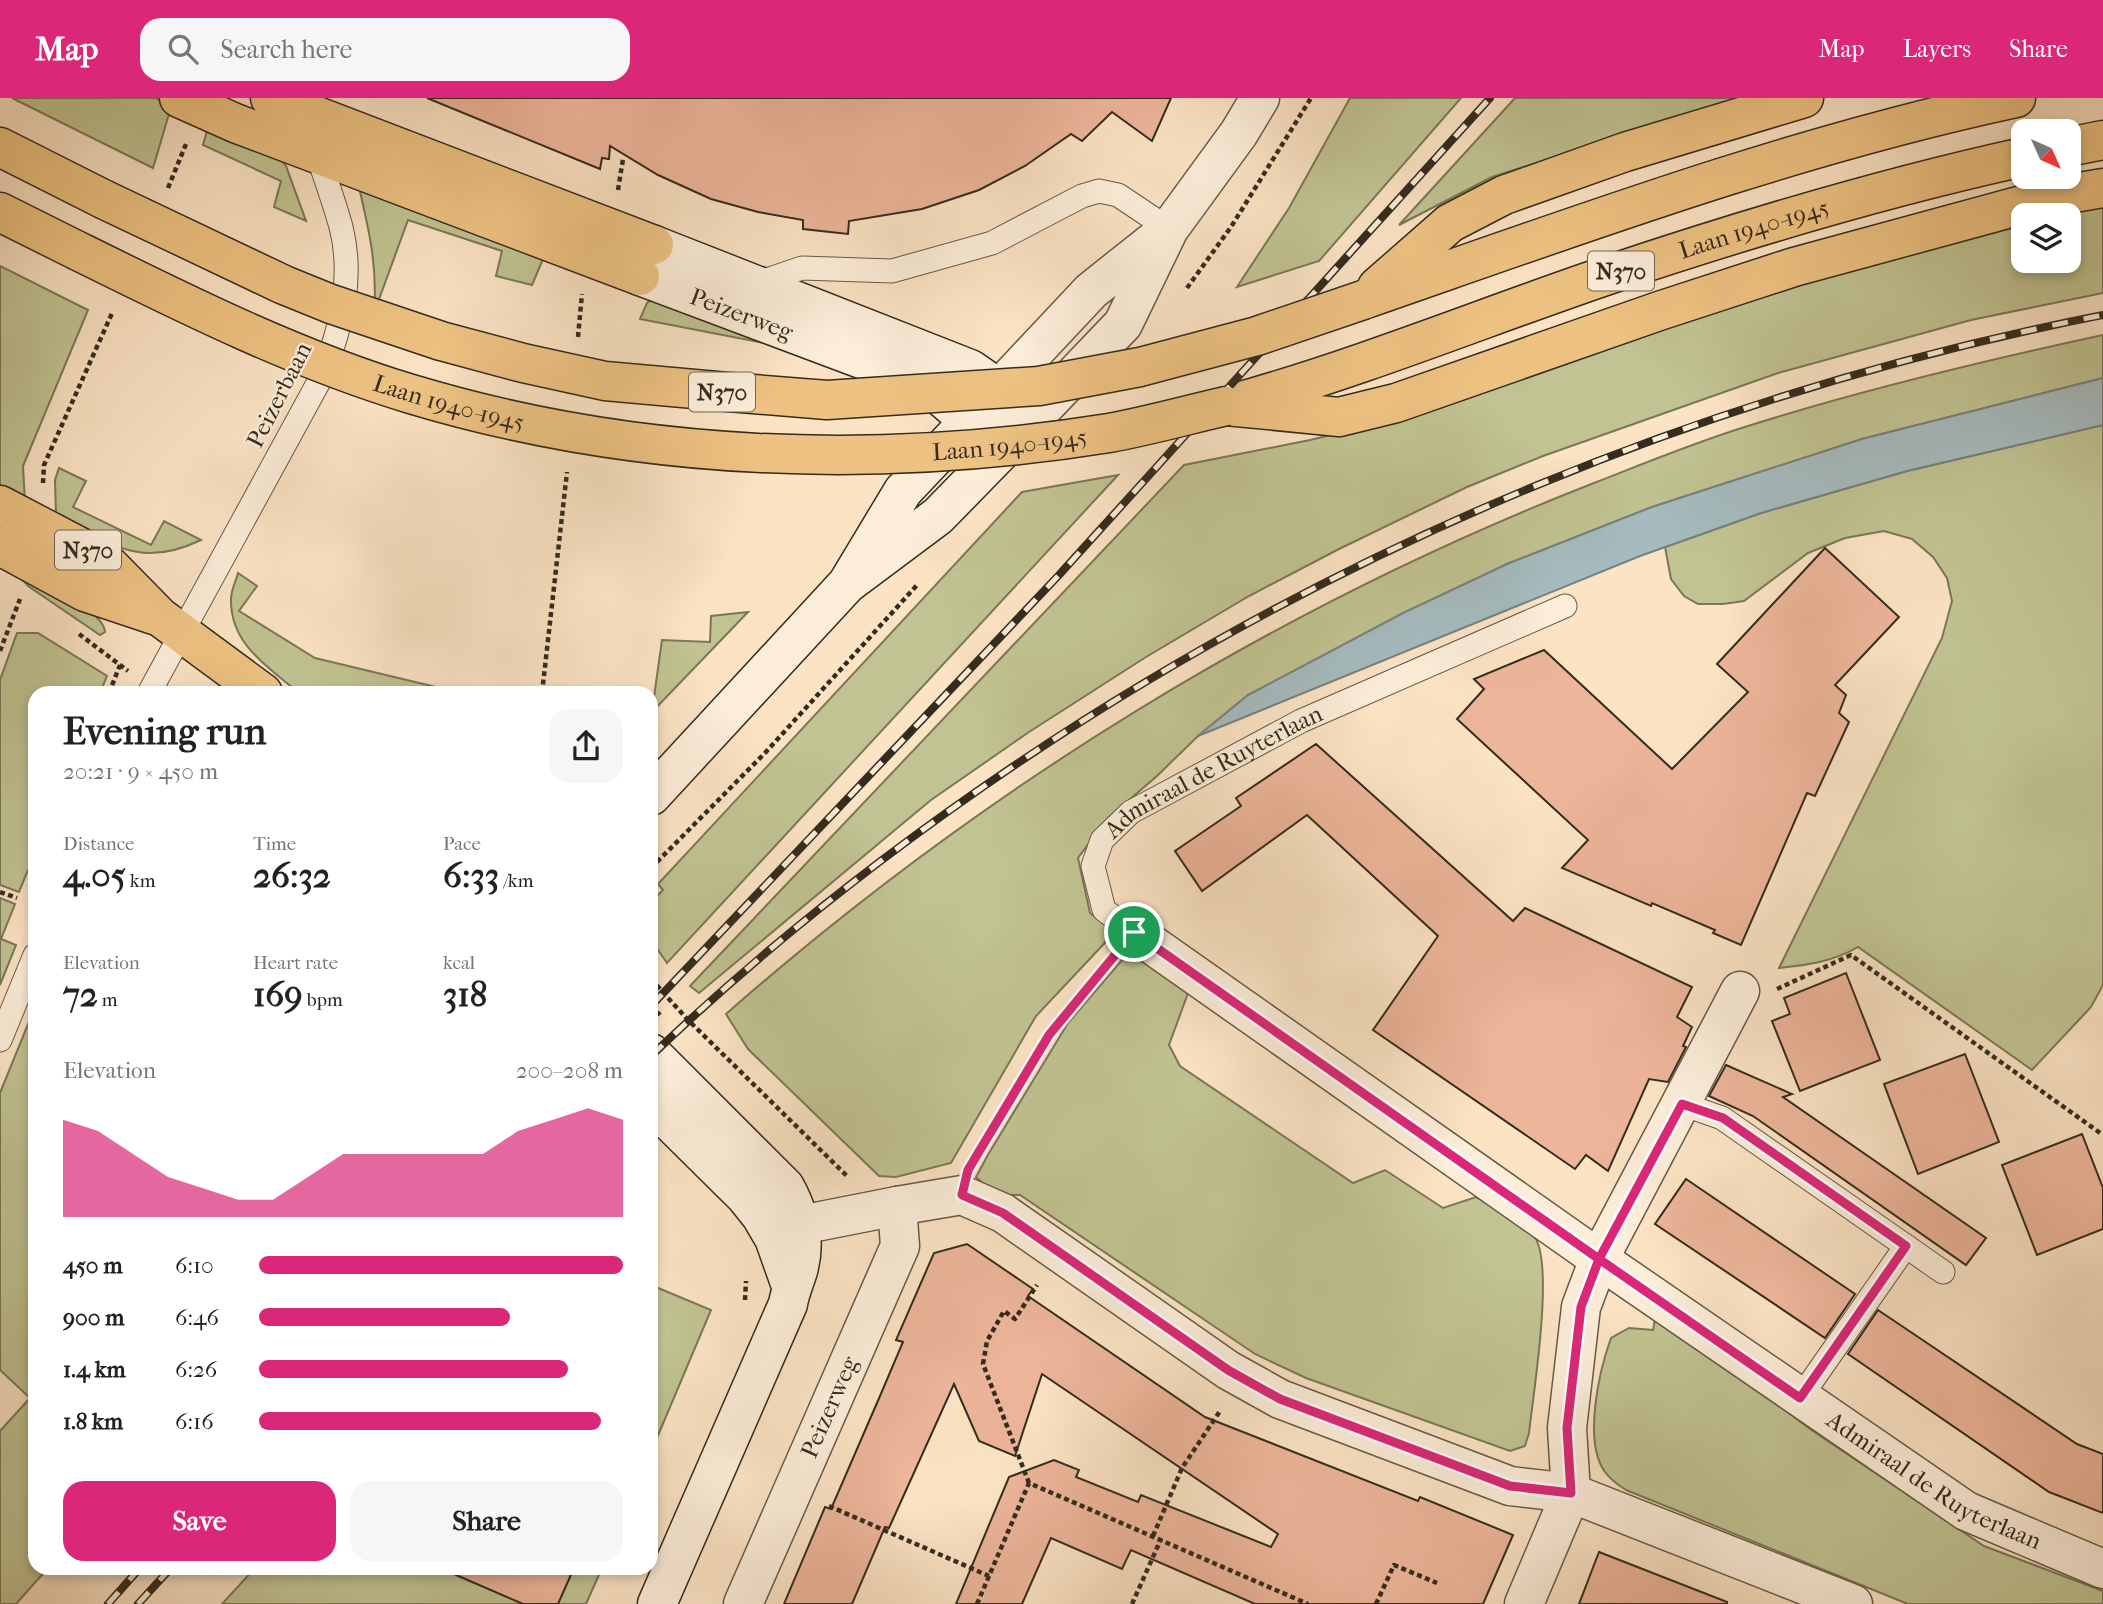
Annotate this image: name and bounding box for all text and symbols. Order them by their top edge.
search box [140,18,630,81]
text: Map [35,30,98,69]
icon: search [164,30,202,68]
text: Search here [220,34,352,65]
text: Map [1819,35,1865,63]
text: Layers [1903,35,1971,63]
text: Share [2009,35,2068,63]
north arrow [2011,119,2081,189]
map controls [2011,119,2081,273]
street label: Laan 1940-1945 [1675,193,1832,265]
button: layers [2011,203,2081,273]
road number: N370 [1588,252,1654,290]
street label: Peizerweg [686,282,798,347]
street label: Peizerbaan [241,338,317,452]
street label: Laan 1940-1945 [370,369,527,437]
road number: N370 [689,372,755,412]
street label: Laan 1940-1945 [931,423,1089,466]
road number: N370 [55,530,121,570]
street label: Admiraal de Ruyterlaan [1098,699,1327,845]
text: Evening run [63,709,266,754]
button: share [549,709,623,783]
text: 20:21 · 9 × 450 m [63,758,218,785]
text: Distance [63,833,134,855]
text: Time [253,833,296,855]
text: Pace [443,833,481,855]
text: 4.05 [63,855,126,896]
text: 26:32 [253,855,331,896]
text: 6:33 [443,855,499,896]
text: km [126,870,155,892]
text: /km [499,870,533,892]
pin [1104,902,1164,962]
icon: arrive [1115,913,1153,951]
text: Elevation [63,952,140,974]
text: Heart rate [253,952,338,974]
text: kcal [443,952,475,974]
text: 72 [63,974,98,1015]
text: 169 [253,974,303,1015]
text: 318 [443,974,487,1015]
text: m [98,989,118,1011]
text: bpm [303,989,343,1011]
text: Elevation [63,1057,156,1084]
text: 200–208 m [516,1057,623,1084]
text: 450 m [63,1252,123,1279]
text: 6:10 [175,1252,214,1279]
text: 900 m [63,1304,125,1331]
text: 6:46 [175,1304,219,1331]
street label: Peizerweg [795,1351,864,1462]
text: 1.4 km [63,1356,126,1383]
text: 6:26 [175,1356,217,1383]
street label: Admiraal de Ruyterlaan [1821,1405,2046,1555]
text: 1.8 km [63,1408,123,1435]
text: 6:16 [175,1408,214,1435]
button: Save [63,1481,336,1561]
button: Share [350,1481,623,1561]

